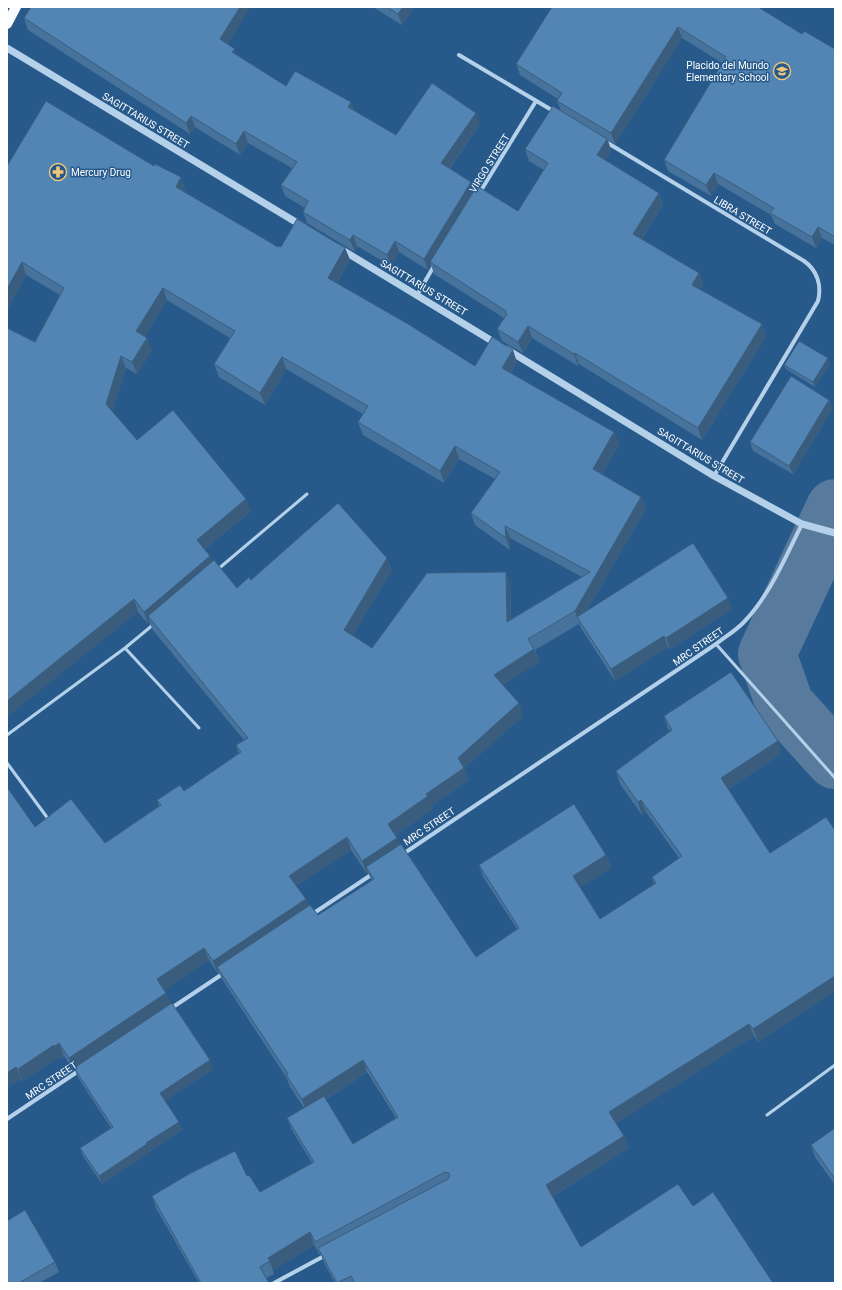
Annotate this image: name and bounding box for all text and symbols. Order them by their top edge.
place label: Placido del Mundo Elementary School [686,60,769,83]
school or university icon: Placido del Mundo Elementary School [772,61,792,81]
street label: SAGITTARIUS STREET [100,90,191,151]
street label: VIRGO STREET [467,132,512,195]
pharmacy icon: Mercury Drug [48,162,68,182]
place label: Mercury Drug [71,167,131,178]
street label: LIBRA STREET [712,194,773,237]
street label: SAGITTARIUS STREET [378,257,469,318]
street label: SAGITTARIUS STREET [655,425,746,486]
street label: MRC STREET [671,625,726,668]
street label: MRC STREET [402,805,457,848]
street label: MRC STREET [24,1059,79,1102]

